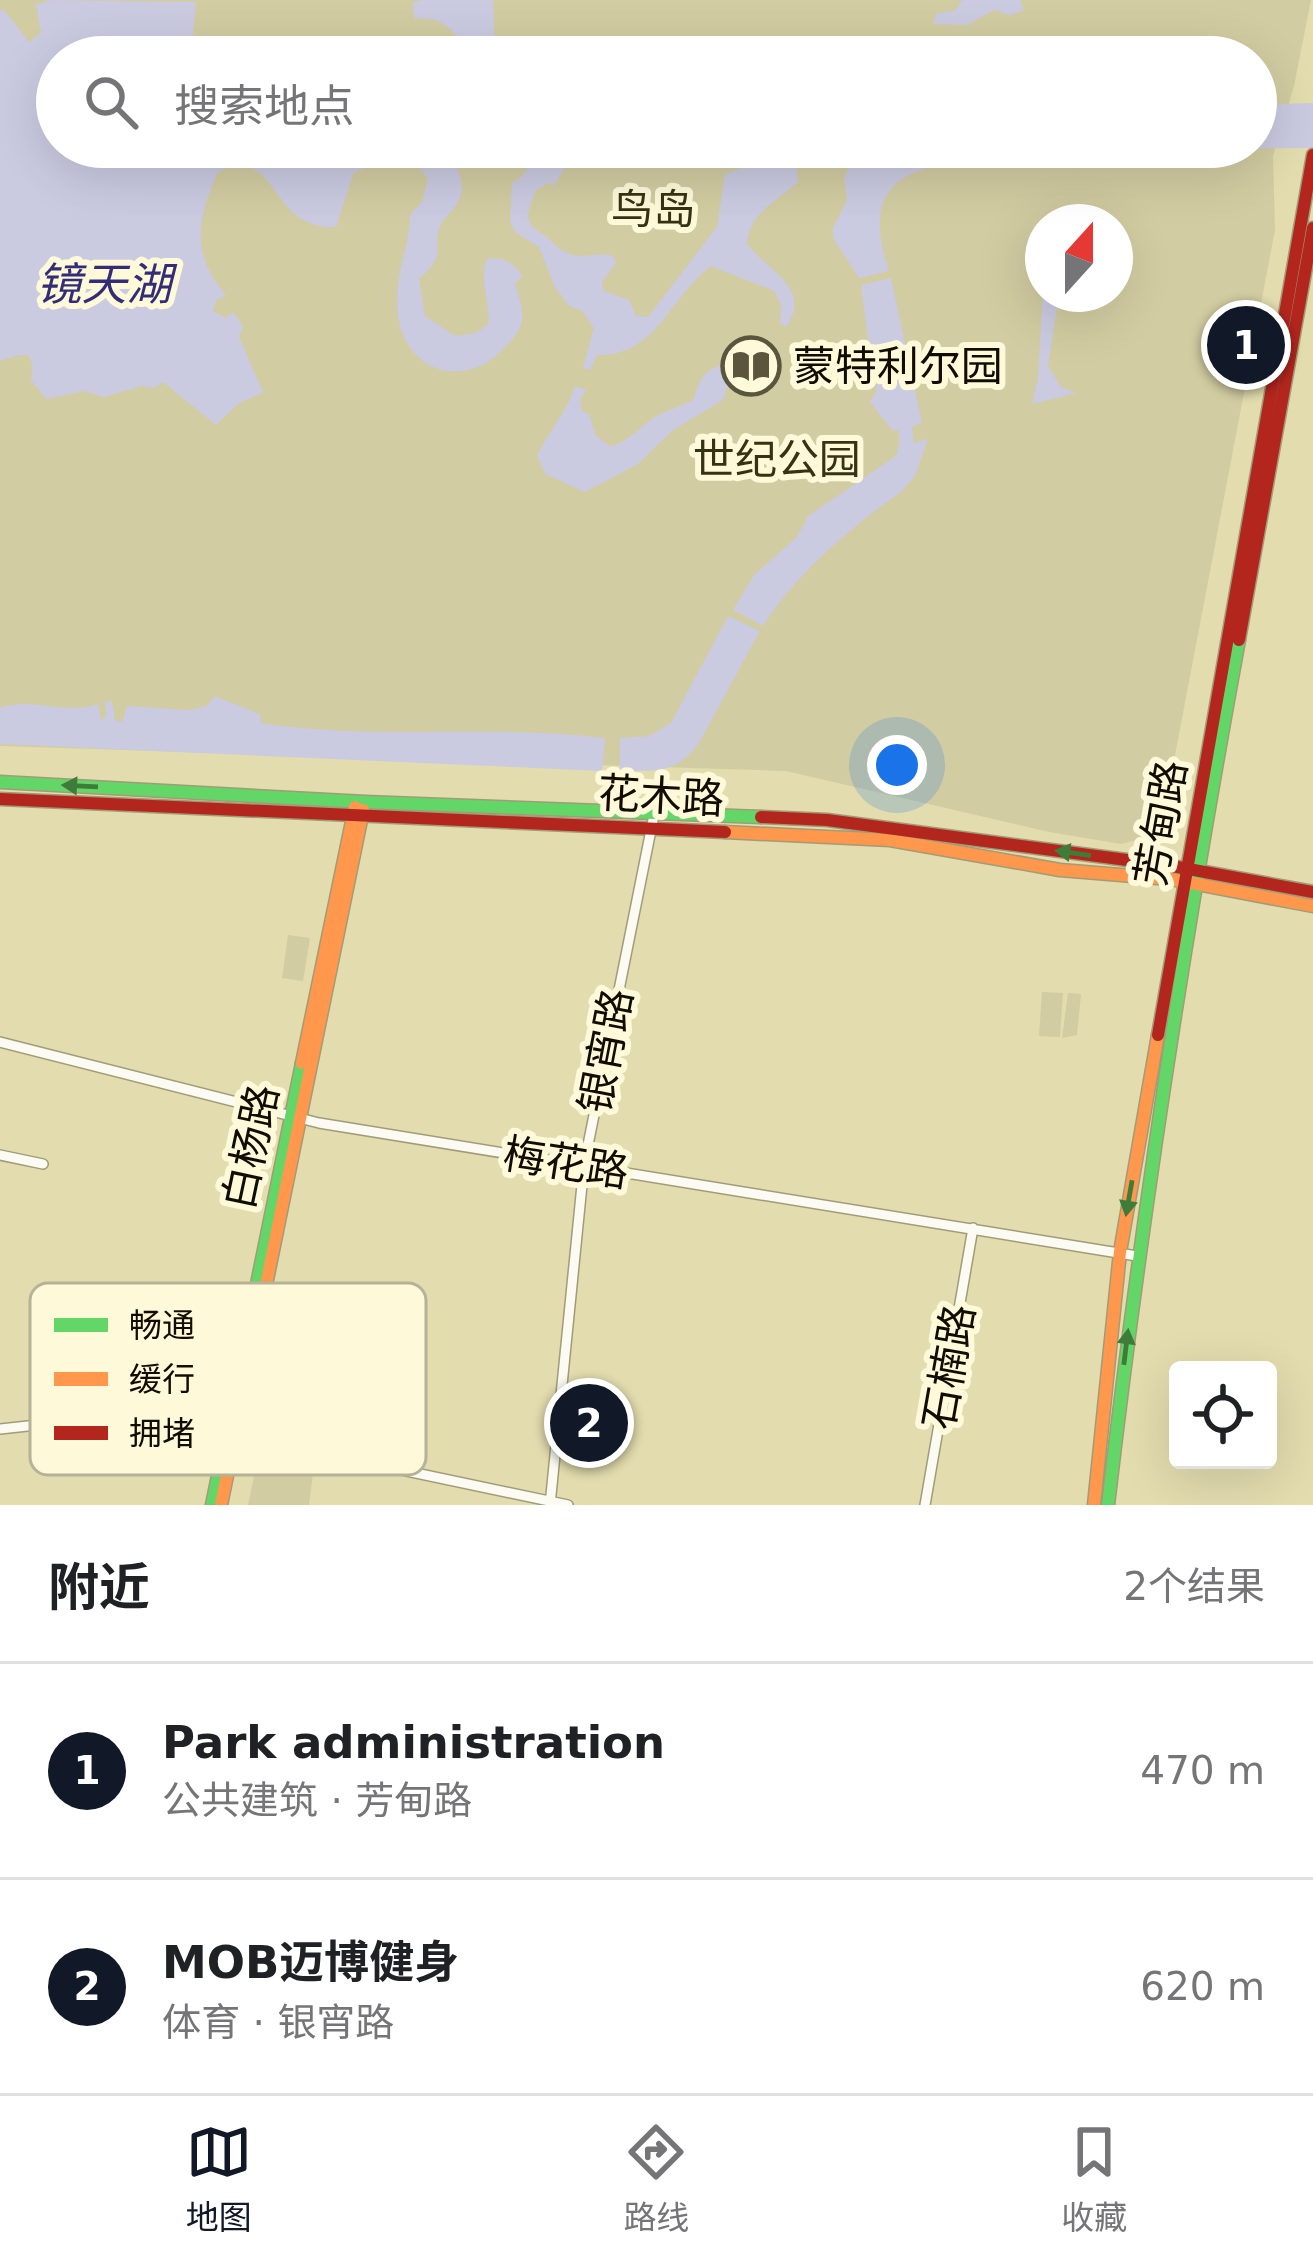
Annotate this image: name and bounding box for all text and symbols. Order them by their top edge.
search box [36,36,1277,168]
icon: search [78,69,144,135]
text: 搜索地点 [174,80,354,133]
park label: 鸟岛 [611,185,695,234]
north arrow [1025,204,1133,312]
water label: 镜天湖 [36,258,177,311]
pin: 1 [1207,300,1285,390]
library icon: 蒙特利尔园 [720,335,782,397]
place label: 蒙特利尔园 [793,342,1003,391]
park label: 世纪公园 [693,435,861,484]
your location [867,735,927,795]
street label: 芳甸路 [1126,757,1196,889]
street label: 花木路 [597,768,725,824]
one-way arrow [60,776,98,795]
one-way arrow [1054,843,1092,862]
street label: 银宵路 [570,984,642,1118]
street label: 白杨路 [214,1080,288,1214]
street label: 梅花路 [500,1129,632,1197]
one-way arrow [1120,1179,1138,1217]
legend [30,1283,426,1475]
street label: 石楠路 [914,1301,984,1433]
text: 畅通 [129,1306,195,1345]
one-way arrow [1117,1328,1136,1365]
text: 缓行 [129,1360,195,1399]
map controls [1169,1361,1277,1469]
button: locate [1169,1361,1277,1469]
pin: 2 [550,1378,628,1468]
text: 拥堵 [129,1414,195,1453]
text: 附近 [48,1558,150,1617]
text: 2个结果 [1123,1564,1265,1609]
text: Park administration [162,1716,665,1769]
text: 1 [73,1748,101,1793]
text: 470 m [1140,1748,1265,1793]
text: 公共建筑 · 芳甸路 [162,1778,472,1823]
text: MOB迈博健身 [162,1936,459,1989]
text: 2 [73,1964,101,2009]
text: 620 m [1140,1964,1265,2009]
text: 体育 · 银宵路 [162,2000,394,2045]
tab: 地图 [186,2119,252,2239]
tab: 路线 [623,2119,689,2239]
tab: 收藏 [1061,2119,1127,2239]

